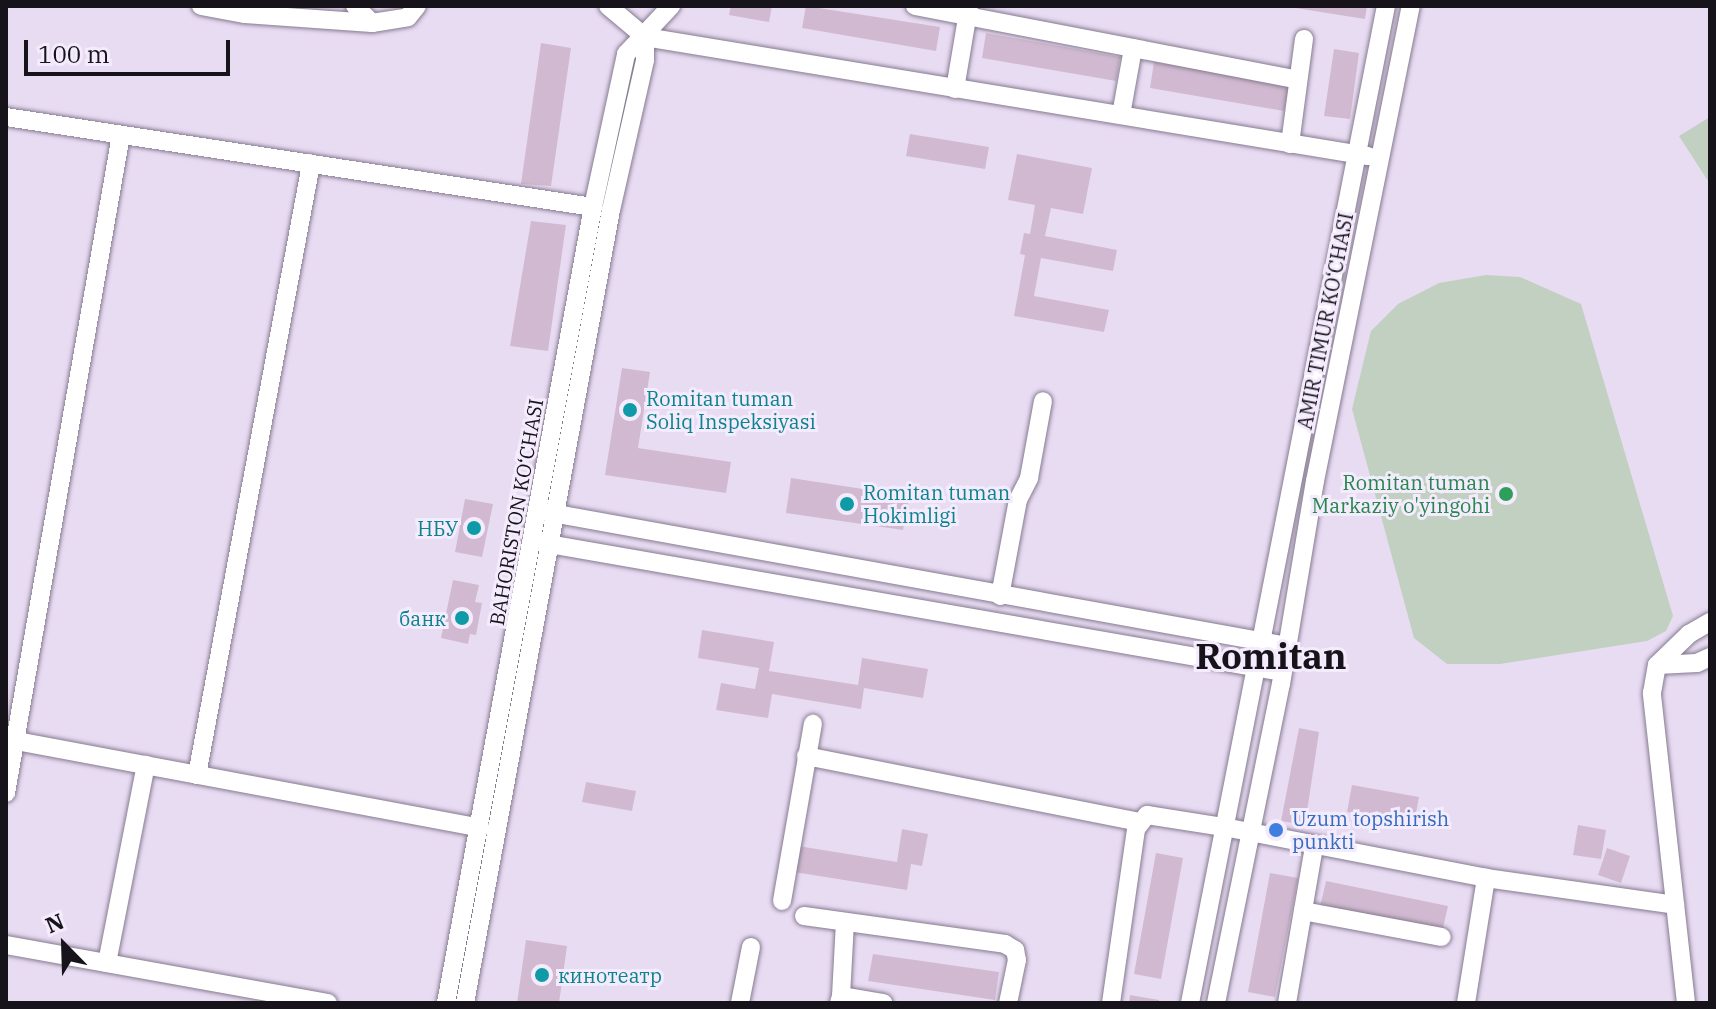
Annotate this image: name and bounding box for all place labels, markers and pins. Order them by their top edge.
place label: Romitan tuman Soliq Inspeksiyasi [646,386,816,433]
marker: Romitan tuman Soliq Inspeksiyasi [621,401,639,419]
place label: Romitan tuman Markaziy o'yingohi [1312,470,1490,517]
place label: Romitan tuman Hokimligi [863,480,1010,527]
marker: Romitan tuman Markaziy o'yingohi [1497,485,1515,503]
marker: Romitan tuman Hokimligi [838,495,856,513]
place label: НБУ [417,516,458,540]
marker: НБУ [465,519,483,537]
place label: банк [399,606,446,630]
marker: банк [453,609,471,627]
place label: Uzum topshirish punkti [1292,806,1449,853]
marker: Uzum topshirish punkti [1267,821,1285,839]
place label: кинотеатр [558,963,662,987]
marker: кинотеатр [533,966,551,984]

